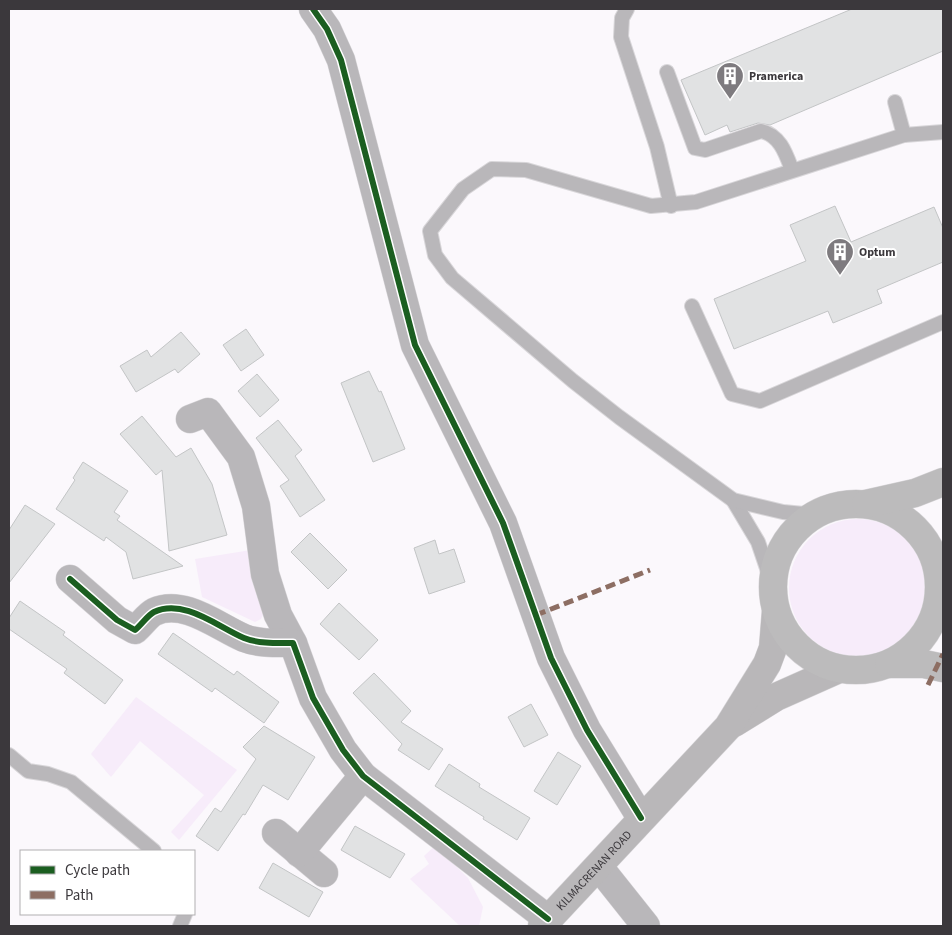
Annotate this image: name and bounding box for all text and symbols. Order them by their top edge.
building icon: Pramerica [715,61,745,100]
place label: Pramerica [749,68,803,85]
building icon: Optum [825,237,855,276]
place label: Optum [859,244,895,261]
street label: KILMACRENAN ROAD [552,827,636,914]
legend [20,850,195,915]
text: Cycle path [65,860,130,881]
text: Path [65,885,93,906]

